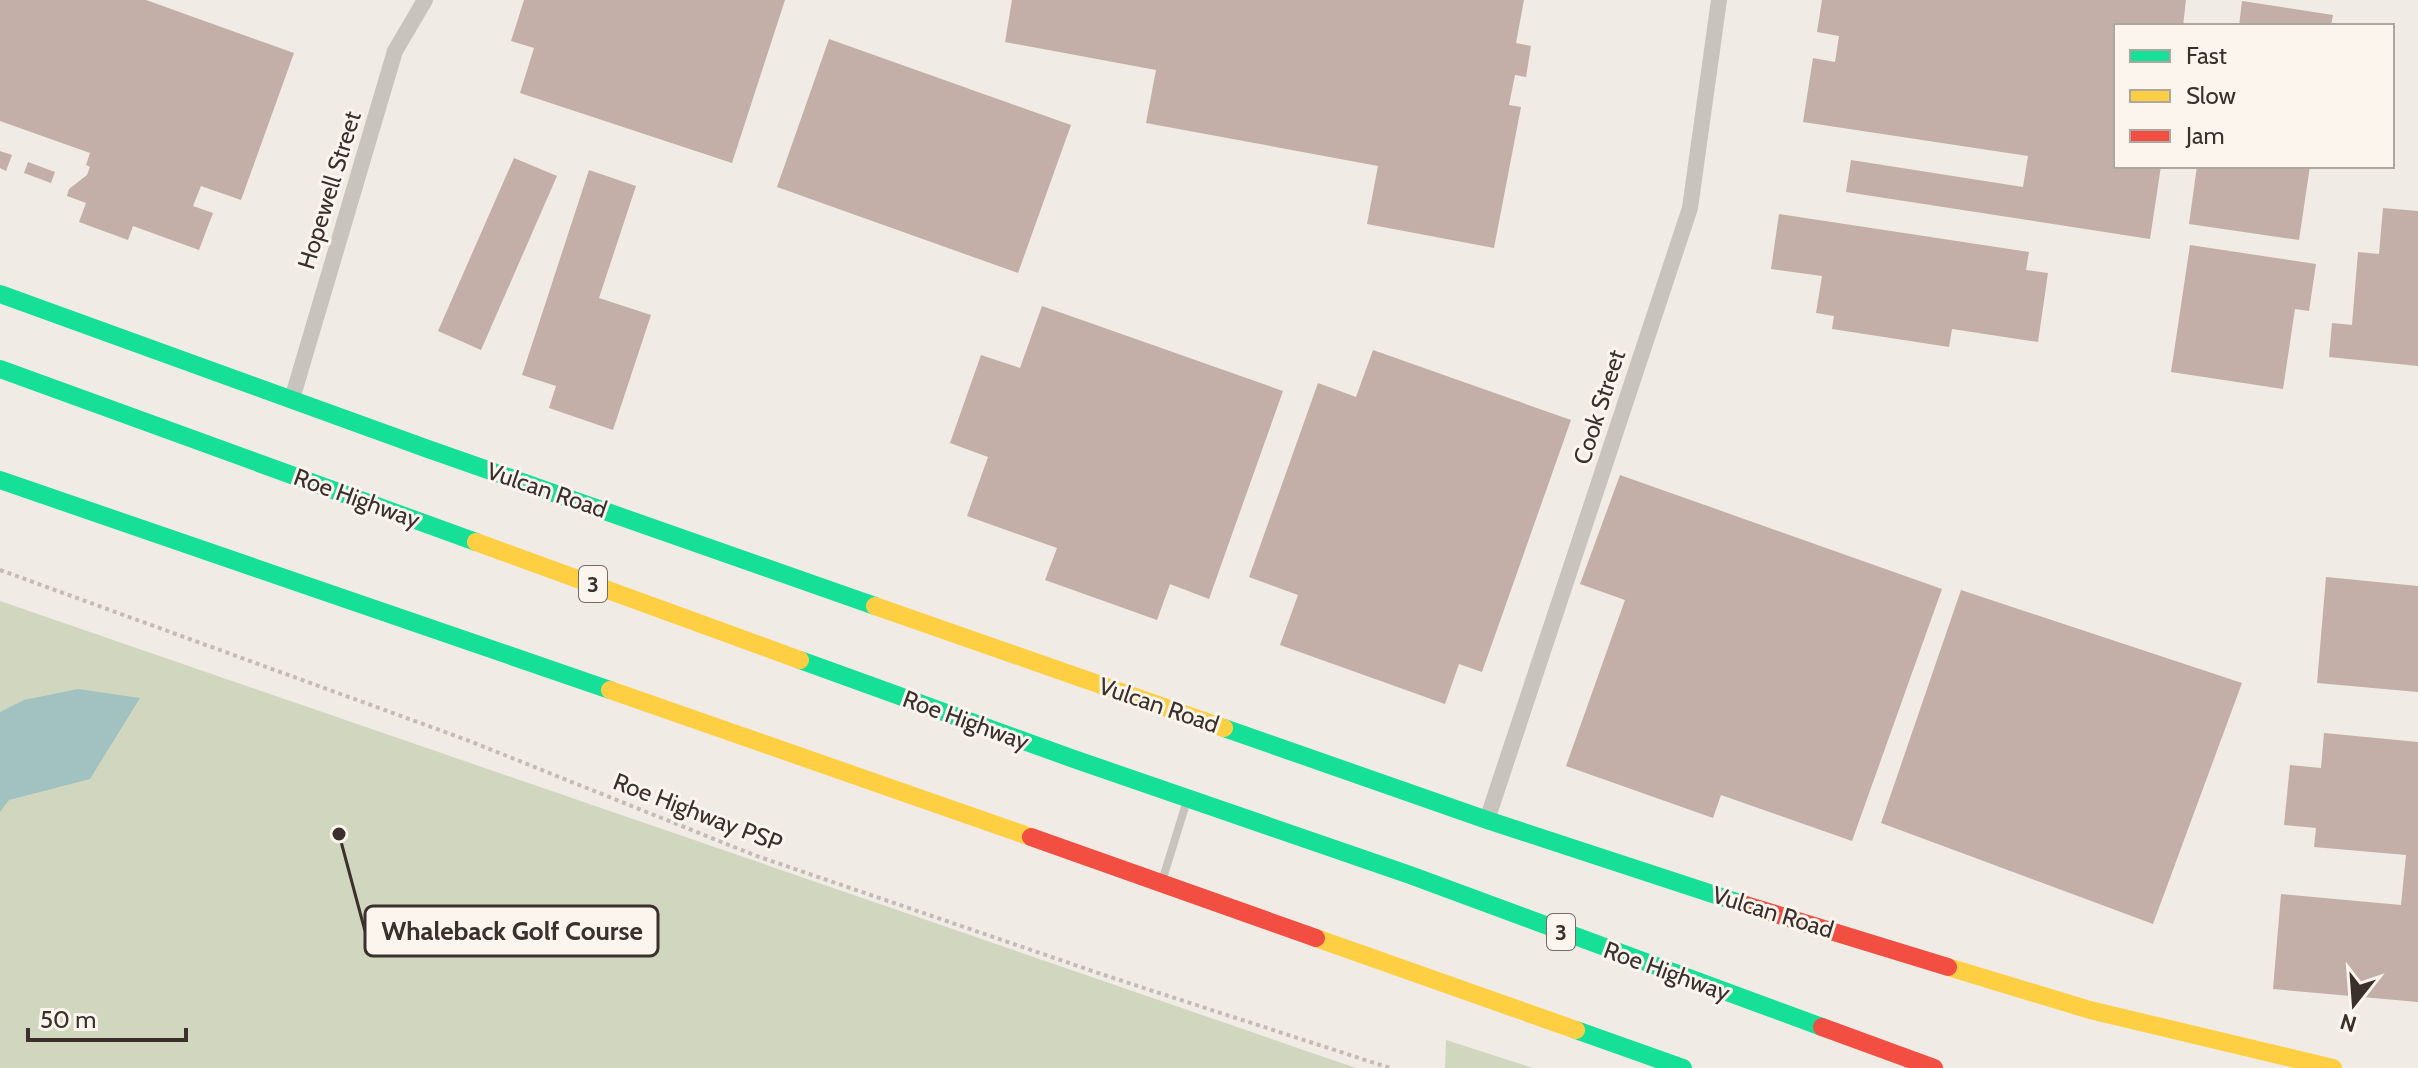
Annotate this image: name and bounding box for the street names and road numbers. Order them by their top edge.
street label: Hopewell Street [291,108,367,272]
street label: Cook Street [1567,346,1631,468]
street label: Vulcan Road [483,456,611,524]
street label: Roe Highway [290,462,424,534]
road number: 3 [579,566,607,602]
street label: Vulcan Road [1095,671,1223,739]
street label: Roe Highway [899,684,1033,756]
street label: Roe Highway PSP [609,766,787,858]
street label: Vulcan Road [1709,880,1837,944]
road number: 3 [1547,914,1575,950]
street label: Roe Highway [1600,935,1734,1007]

